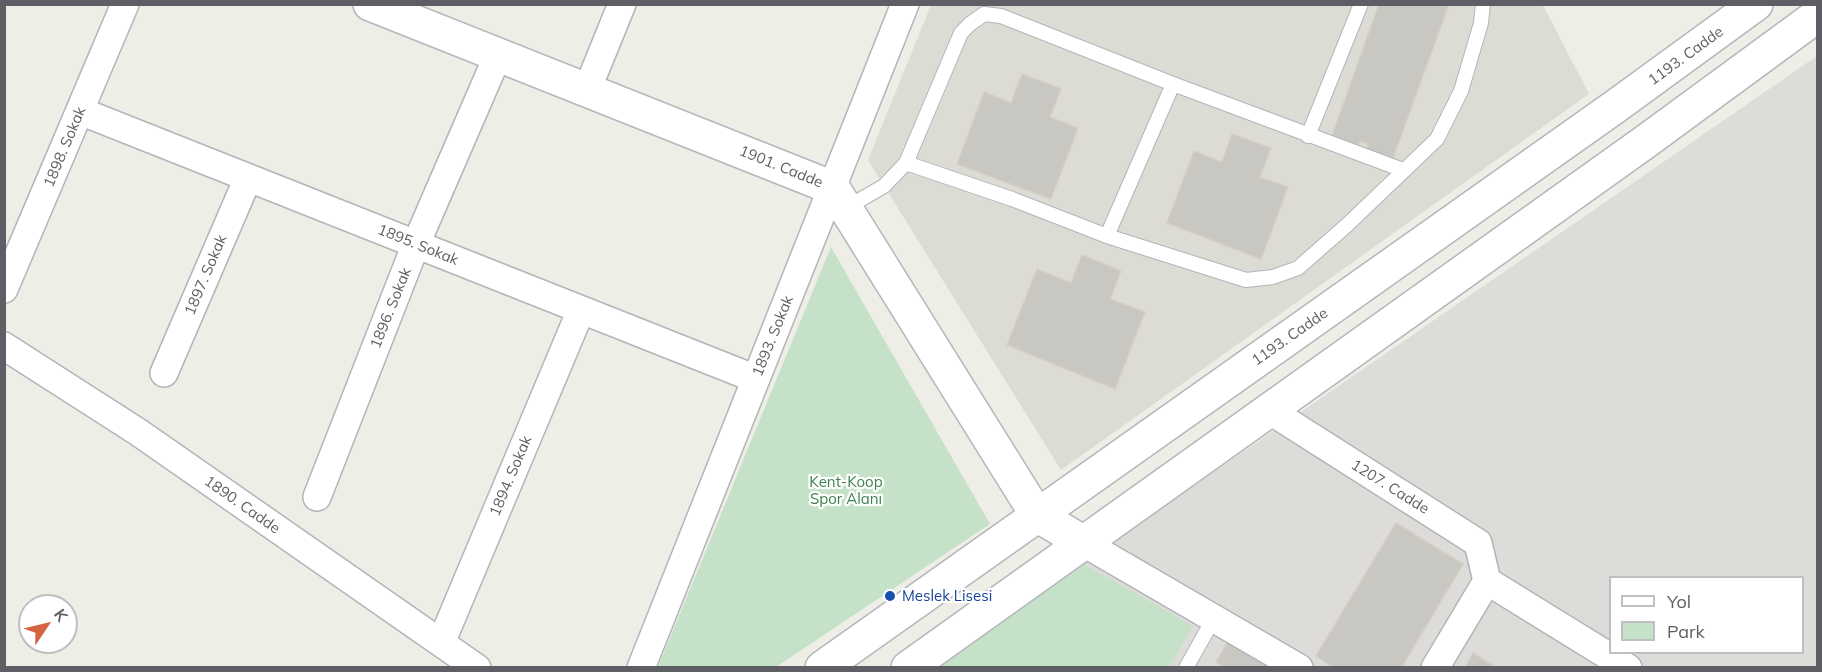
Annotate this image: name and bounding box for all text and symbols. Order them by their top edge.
street label: 1193. Cadde [1645,23,1727,89]
street label: 1898. Sokak [40,104,90,190]
street label: 1901. Cadde [737,142,825,192]
street label: 1895. Sokak [375,221,461,269]
street label: 1897. Sokak [181,232,231,318]
street label: 1896. Sokak [367,265,415,351]
street label: 1893. Sokak [749,293,797,379]
street label: 1193. Cadde [1249,304,1331,370]
street label: 1894. Sokak [486,433,536,519]
street label: 1207. Cadde [1348,456,1432,518]
street label: 1890. Cadde [201,472,283,538]
park label: Kent-Koop Spor Alanı [809,473,883,508]
legend [1609,576,1804,654]
place label: Meslek Lisesi [902,587,992,605]
marker: Meslek Lisesi [883,589,897,603]
text: Yol [1667,590,1691,613]
north arrow [18,594,78,654]
text: K [50,605,72,625]
text: Park [1667,620,1705,643]

